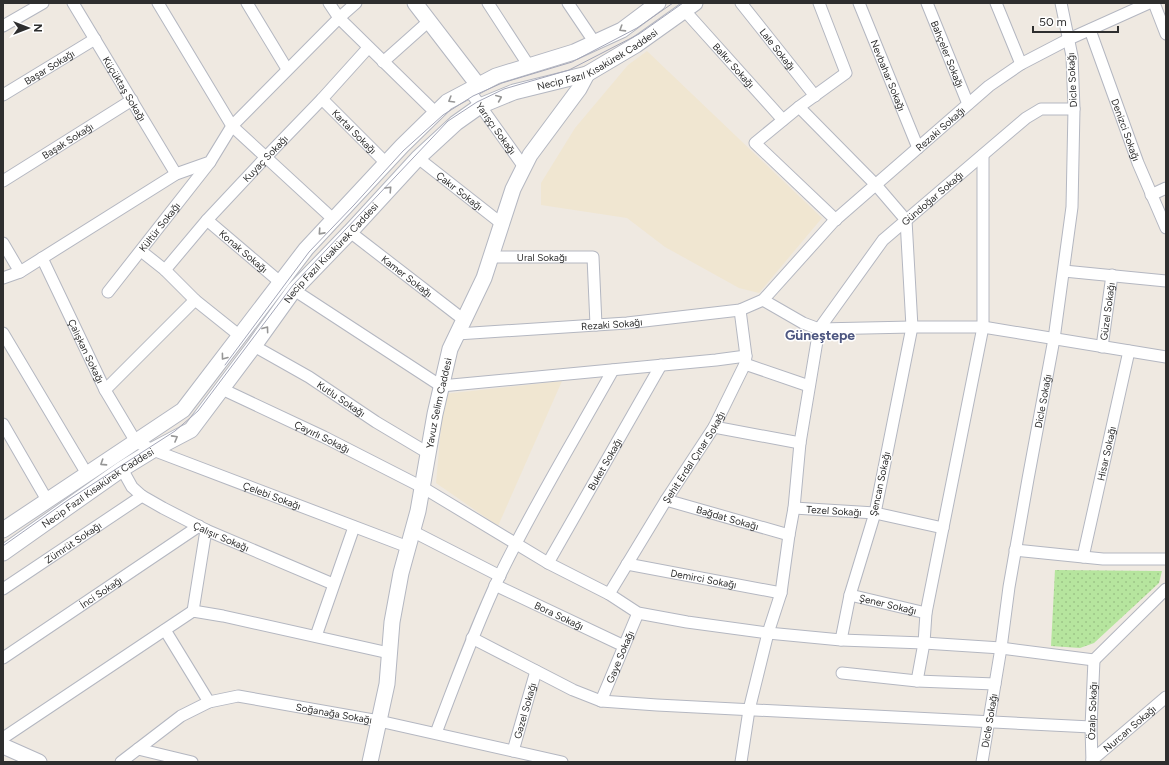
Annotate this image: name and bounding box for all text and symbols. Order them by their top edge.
north arrow [8,8,48,48]
scale bar [1033,8,1118,34]
text: 50 m [1039,15,1067,29]
street label: Bahçeler Sokağı [928,18,967,89]
text: N [31,24,44,32]
one-way arrow [619,24,626,32]
street label: Necip Fazıl Kısakürek Caddesi [535,25,660,93]
street label: Lale Sokağı [757,25,799,73]
street label: Nevbahar Sokağı [868,38,909,113]
street label: Balkır Sokağı [710,40,758,91]
street label: Başar Sokağı [21,47,77,87]
street label: Dicle Sokağı [1064,52,1080,108]
street label: Küçüktaş Sokağı [100,54,149,124]
one-way arrow [448,95,455,103]
one-way arrow [495,95,502,103]
street label: Denizci Sokağı [1109,97,1143,163]
street label: Yarışçı Sokağı [473,100,519,157]
street label: Rezaki Sokağı [913,104,967,154]
street label: Kartal Sokağı [329,106,380,157]
street label: Başak Sokağı [39,120,96,162]
street label: Kuyaç Sokağı [240,132,290,184]
street label: Gündoğar Sokağı [898,168,966,228]
street label: Çakır Sokağı [434,169,485,213]
one-way arrow [384,186,392,194]
street label: Kültür Sokağı [136,199,183,254]
street label: Necip Fazıl Kısakürek Caddesi [280,199,381,305]
street label: Konak Sokağı [217,227,271,275]
one-way arrow [318,227,326,235]
street label: Ural Sokağı [517,251,567,264]
street label: Kamer Sokağı [379,252,435,300]
street label: Güzel Sokağı [1097,282,1117,341]
street label: Rezaki Sokağı [581,315,643,332]
street label: Çalışkan Sokağı [66,317,107,385]
one-way arrow [261,326,268,333]
district label: Güneştepe [785,327,855,344]
one-way arrow [221,352,228,359]
street label: Yavuz Selim Caddesi [423,356,454,449]
street label: Dicle Sokağı [1031,373,1054,429]
street label: Kutlu Sokağı [314,378,368,420]
street label: Şehit Erdal Çınar Sokağı [659,409,727,506]
street label: Çayırlı Sokağı [292,418,352,456]
street label: Hisar Sokağı [1094,425,1118,482]
street label: Buket Sokağı [584,435,625,492]
one-way arrow [171,436,178,443]
street label: Necip Fazıl Kısakürek Caddesi [39,445,156,530]
street label: Şencan Sokağı [867,451,893,517]
one-way arrow [100,459,107,466]
street label: Çelebi Sokağı [241,478,303,512]
street label: Bağdat Sokağı [695,502,760,533]
street label: Tezel Sokağı [806,502,862,519]
street label: Çalışır Sokağı [191,518,251,554]
street label: Zümrüt Sokağı [42,519,104,566]
street label: Demirci Sokağı [670,566,738,591]
street label: İnci Sokağı [77,573,125,611]
street label: Şener Sokağı [858,591,918,617]
street label: Bora Sokağı [532,598,586,633]
street label: Gaye Sokağı [603,629,636,685]
street label: Gazel Sokağı [510,681,539,740]
street label: Özalp Sokağı [1084,682,1100,740]
street label: Dicle Sokağı [978,692,1000,749]
street label: Soğanağa Sokağı [295,700,373,726]
street label: Nurcan Sokağı [1100,702,1158,754]

